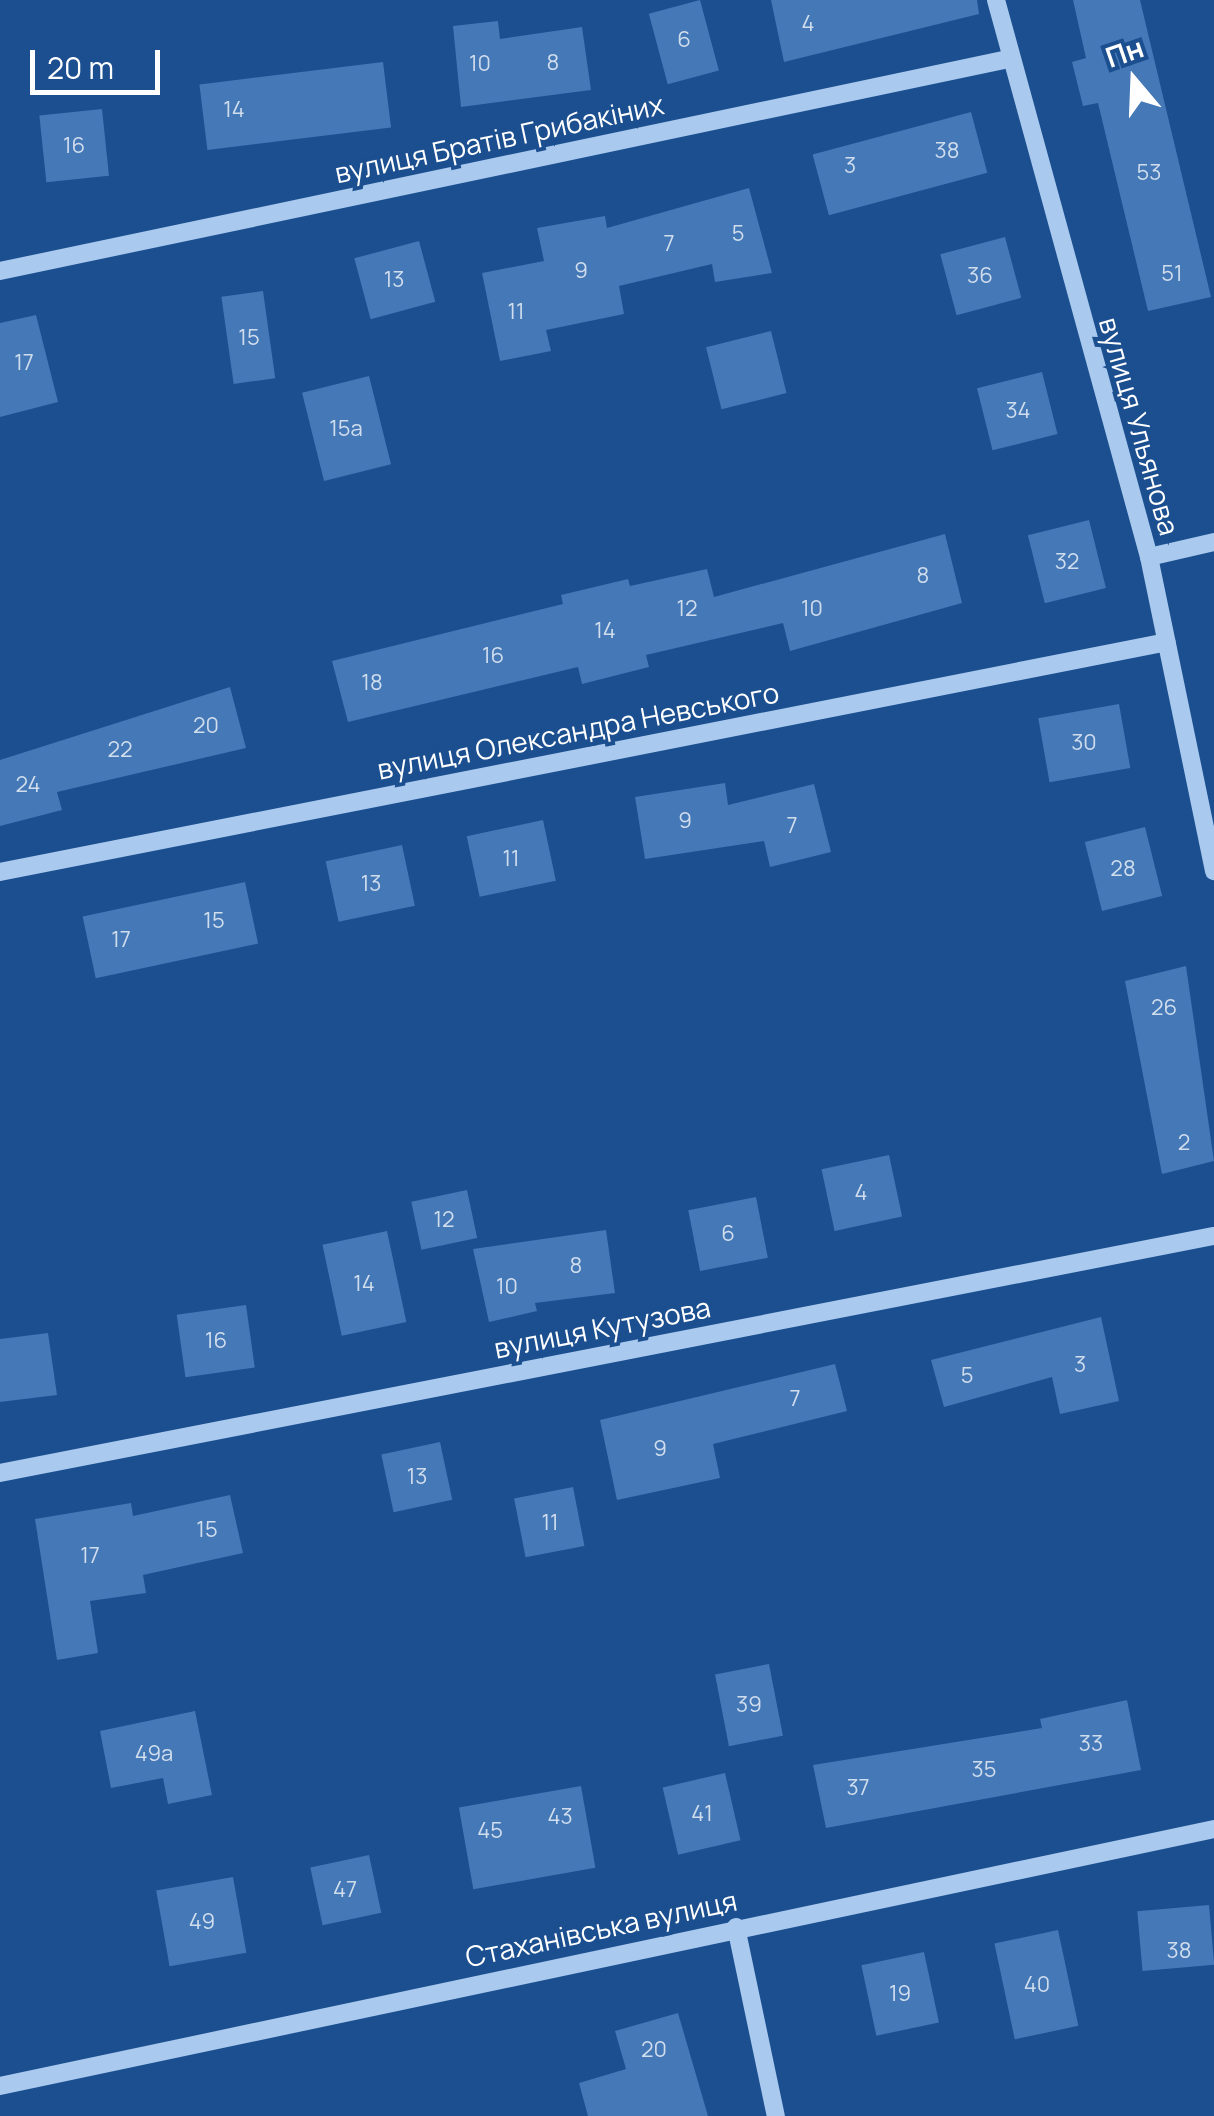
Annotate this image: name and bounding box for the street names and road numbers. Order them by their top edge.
street label: вулиця Братів Грибакіних [331,87,667,189]
street label: вулиця Ульянова [1093,313,1187,539]
street label: вулиця Олександра Невського [374,675,782,785]
street label: вулиця Кутузова [491,1290,713,1364]
street label: Стаханівська вулиця [462,1883,740,1973]

